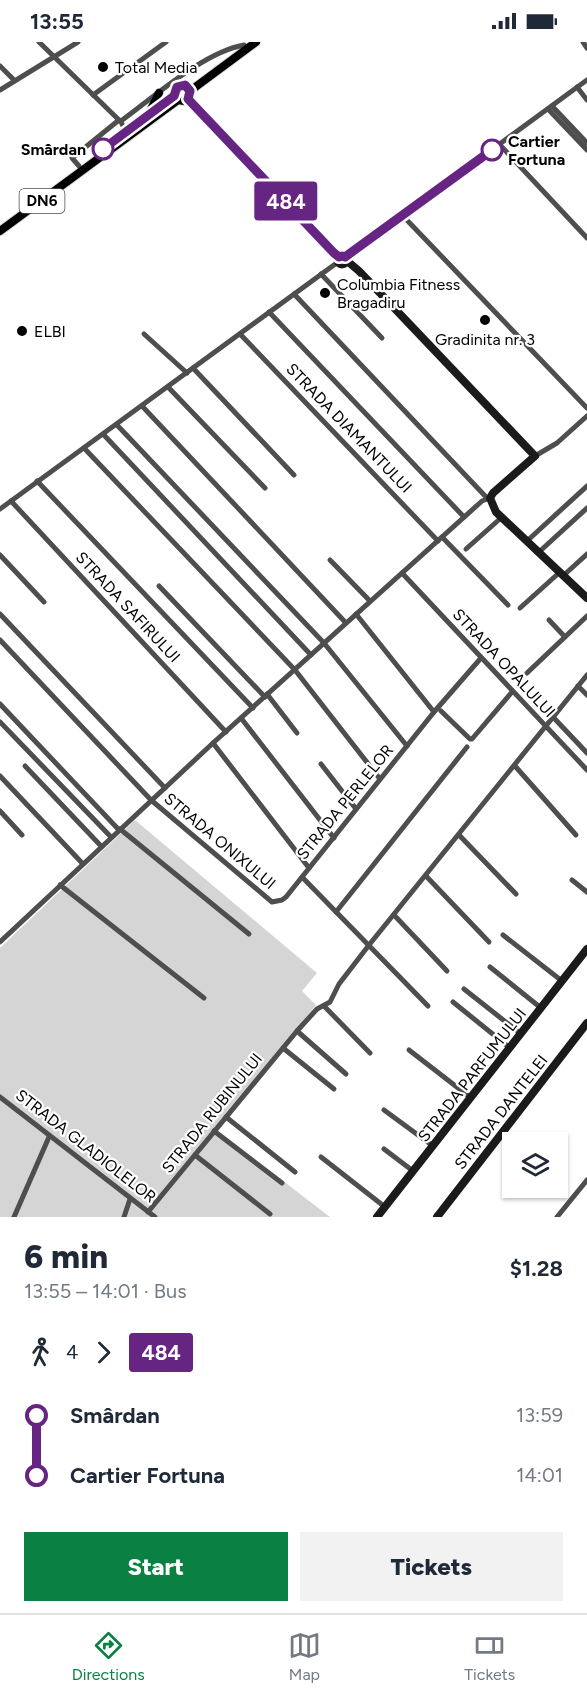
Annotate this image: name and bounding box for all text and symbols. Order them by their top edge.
text: 13:55 [30,8,84,35]
place label: Total Media [115,58,197,77]
marker: Total Media [96,60,110,74]
place label: Cartier Fortuna [508,132,565,169]
marker: Smârdan [92,138,114,160]
marker: Cartier Fortuna [481,139,503,161]
place label: Smârdan [21,140,86,159]
line badge: 484 [252,182,320,220]
road number: DN6 [20,189,64,213]
text: 484 [266,189,306,214]
place label: Columbia Fitness Bragadiru [337,275,460,312]
marker: Columbia Fitness Bragadiru [318,286,332,300]
marker: Gradinita nr. 3 [478,313,492,327]
place label: ELBI [34,322,66,341]
marker: ELBI [15,324,29,338]
place label: Gradinita nr. 3 [435,330,535,349]
street label: STRADA DIAMANTULUI [282,359,416,497]
street label: STRADA SAFIRULUI [72,548,184,666]
street label: STRADA OPALULUI [449,605,559,721]
street label: STRADA PERLELOR [293,741,397,863]
street label: STRADA ONIXULUI [160,789,280,893]
street label: STRADA PARFUMULUI [414,1004,530,1146]
street label: STRADA RUBINULUI [158,1049,266,1177]
street label: STRADA DANTELEI [450,1051,552,1173]
street label: STRADA GLADIOLELOR [12,1085,160,1207]
map controls [502,1132,568,1198]
button: layers [502,1132,568,1198]
text: 6 min [24,1237,108,1276]
text: $1.28 [510,1255,563,1282]
text: 13:55 – 14:01 · Bus [24,1279,187,1303]
icon: walk [24,1336,57,1369]
icon: forward [87,1336,120,1369]
text: 4 [66,1340,78,1364]
text: 484 [141,1340,181,1365]
text: Smârdan [70,1402,160,1429]
text: 13:59 [516,1403,563,1427]
text: Cartier Fortuna [70,1462,225,1489]
text: 14:01 [516,1463,563,1487]
button: Start [24,1532,288,1601]
button: Tickets [300,1532,563,1601]
tab: Directions [72,1629,145,1684]
tab: Map [288,1629,321,1684]
tab: Tickets [464,1629,515,1684]

